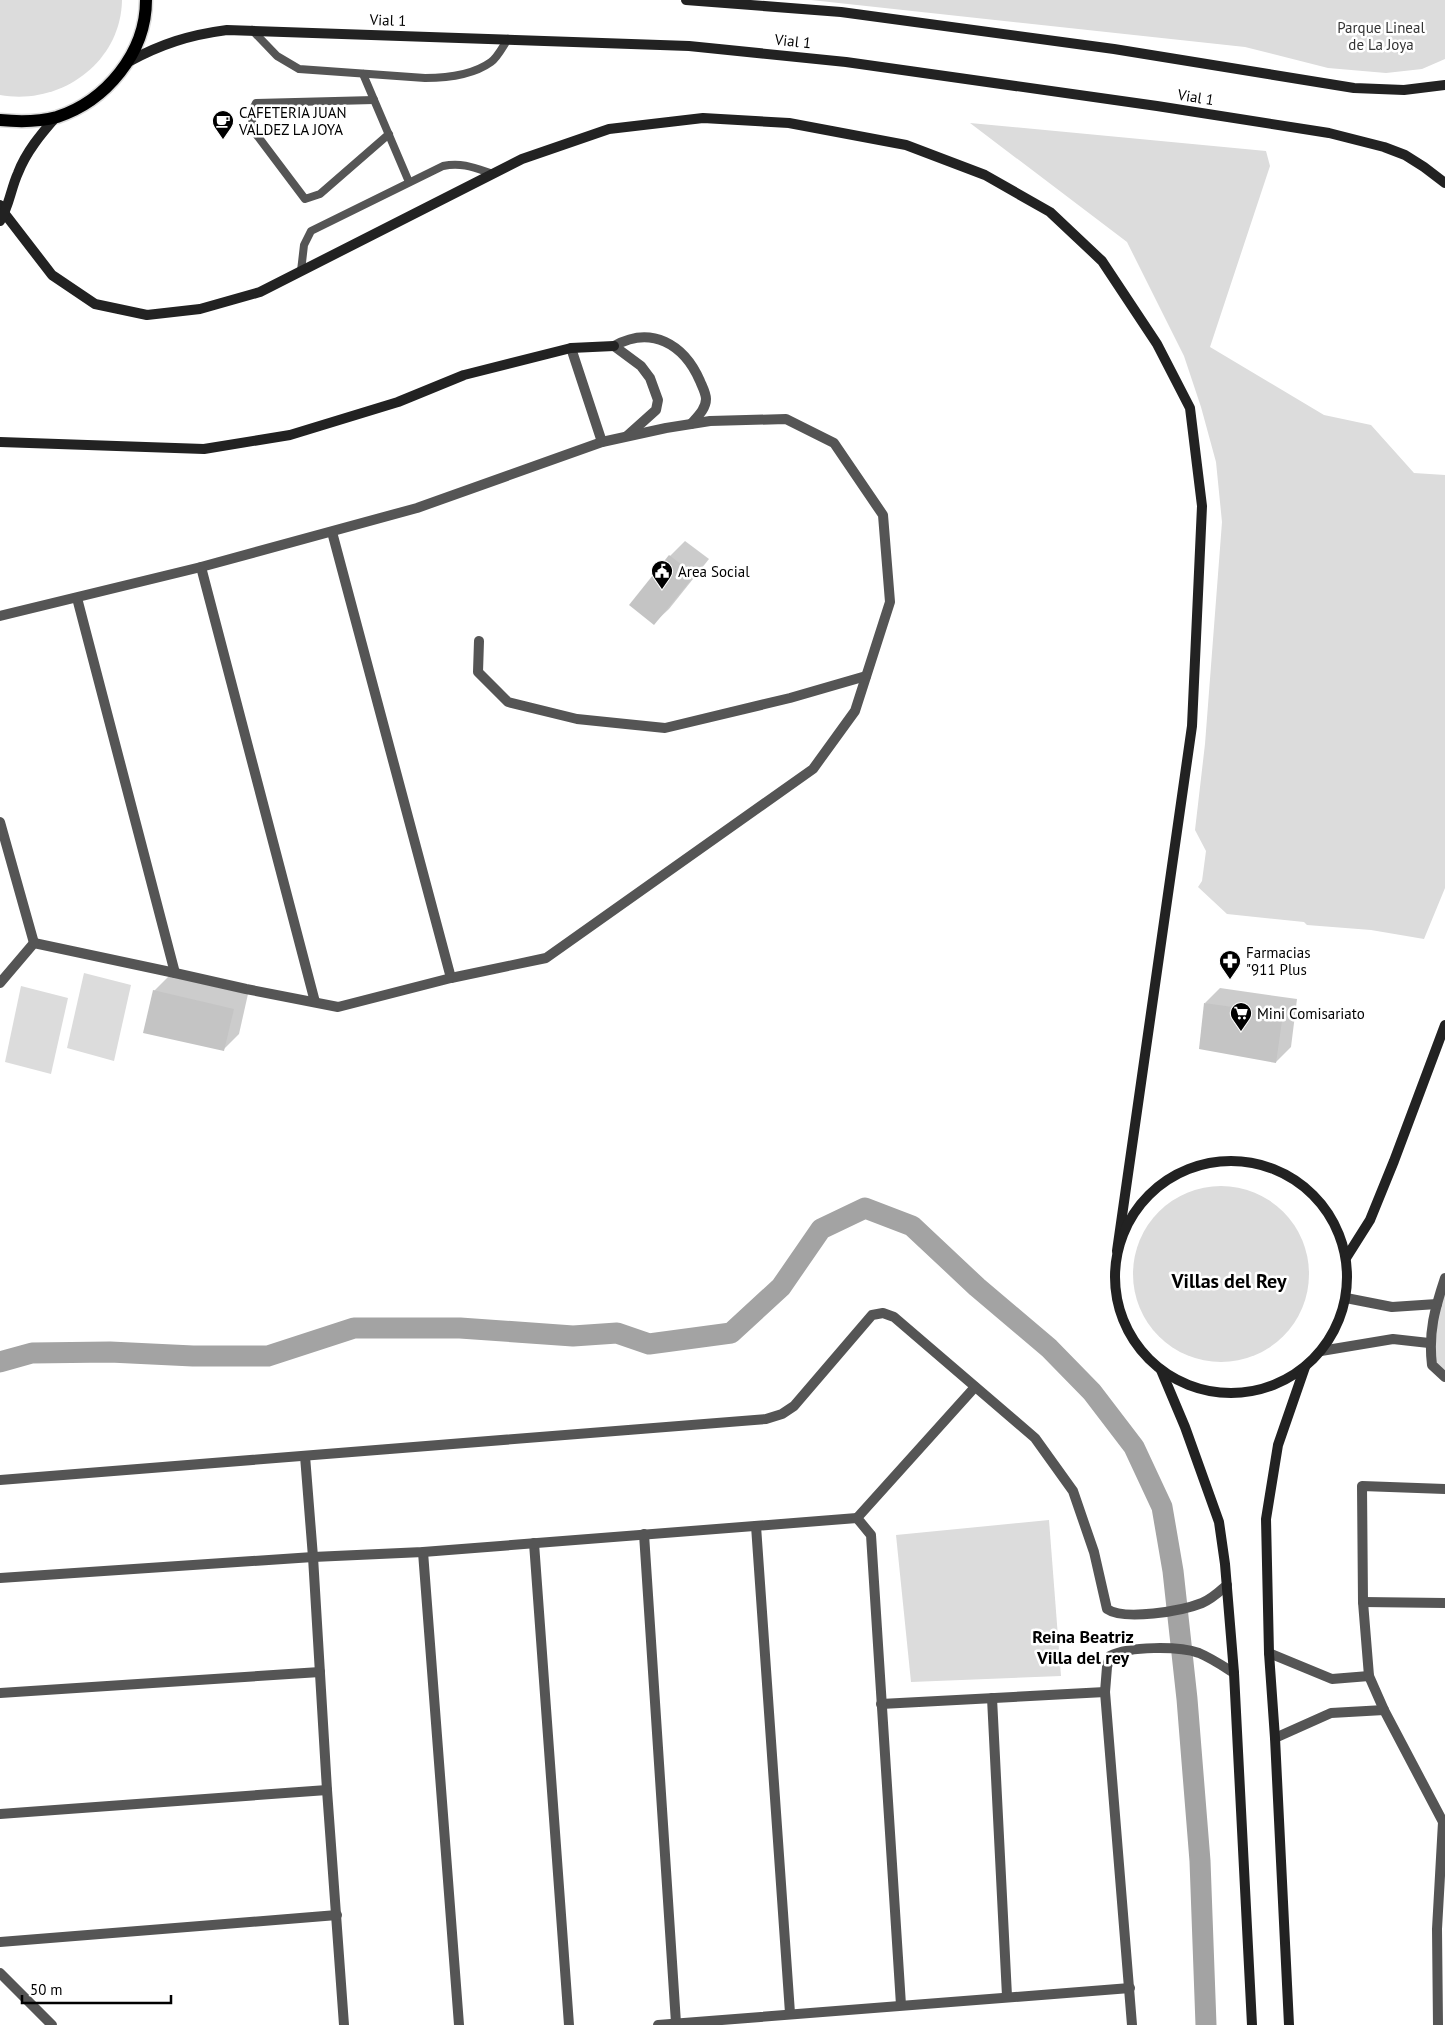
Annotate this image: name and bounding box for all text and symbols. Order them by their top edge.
street label: Vial 1 [368,10,407,30]
park label: Parque Lineal de La Joya [1337,18,1425,54]
street label: Vial 1 [773,30,812,52]
street label: Vial 1 [1175,85,1216,109]
place label: CAFETERIA JUAN VALDEZ LA JOYA [238,103,347,139]
cafe icon: CAFETERIA JUAN VALDEZ LA JOYA [211,109,235,140]
public building icon: Area Social [650,559,674,590]
place label: Area Social [678,562,750,581]
place label: Farmacias "911 Plus [1246,943,1310,979]
pharmacy icon: Farmacias "911 Plus [1218,949,1242,980]
supermarket icon: Mini Comisariato [1229,1001,1253,1032]
place label: Mini Comisariato [1257,1004,1365,1023]
district label: Villas del Rey [1171,1268,1287,1294]
district label: Reina Beatriz Villa del rey [1032,1625,1134,1669]
scale bar [22,1972,171,2004]
text: 50 m [30,1980,63,1999]

